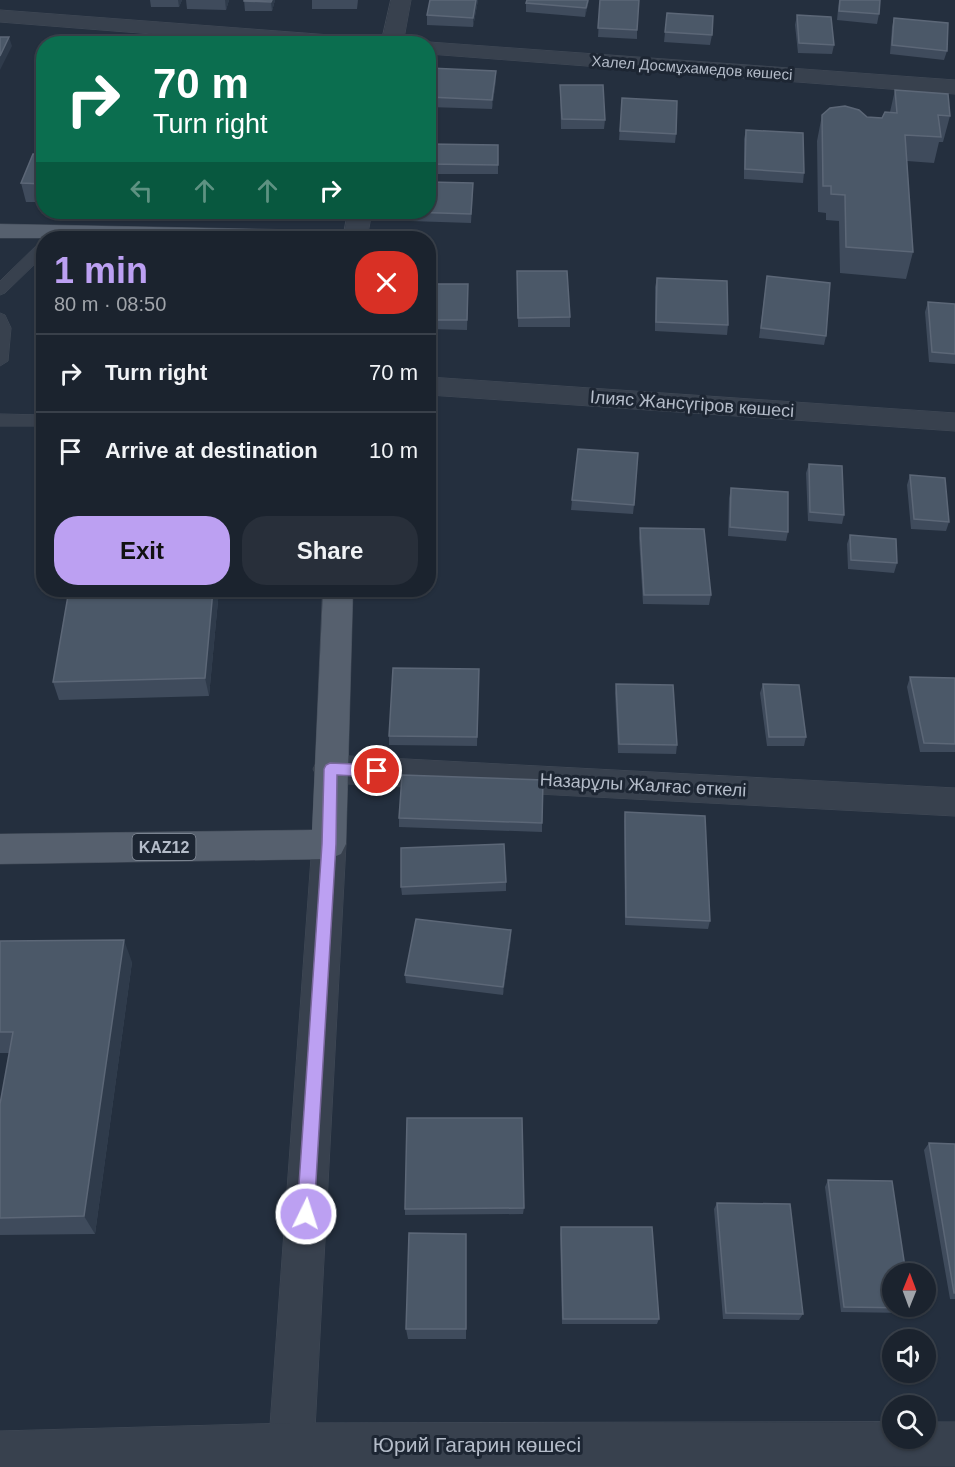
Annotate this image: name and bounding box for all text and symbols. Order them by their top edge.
street label: Халел Досмұхамедов көшесі [591,52,793,83]
icon: right [54,60,132,138]
text: 70 m [153,60,249,107]
text: Turn right [153,109,268,139]
icon: left [125,174,158,207]
icon: ahead [188,174,221,207]
icon: ahead [251,174,284,207]
icon: right [314,174,347,207]
text: 1 min [54,250,148,291]
button: close [355,251,418,314]
text: 80 m · 08:50 [54,293,166,315]
icon: right [54,357,87,390]
text: Turn right [105,360,207,385]
text: 70 m [369,360,418,385]
street label: Ілияс Жансүгіров көшесі [589,387,795,421]
icon: arrive [54,435,87,468]
text: Arrive at destination [105,438,318,463]
text: 10 m [369,438,418,463]
button: Exit [54,516,230,585]
button: Share [242,516,418,585]
pin [351,745,402,796]
icon: arrive [360,754,393,787]
street label: Назарұлы Жалғас өткелі [539,770,747,800]
road number: KAZ12 [132,834,195,860]
position arrow [274,1182,338,1246]
north arrow [882,1263,936,1317]
map controls [882,1263,936,1449]
button: sound [882,1329,936,1383]
button: search [882,1395,936,1449]
street label: Юрий Гагарин көшесі [373,1433,581,1456]

